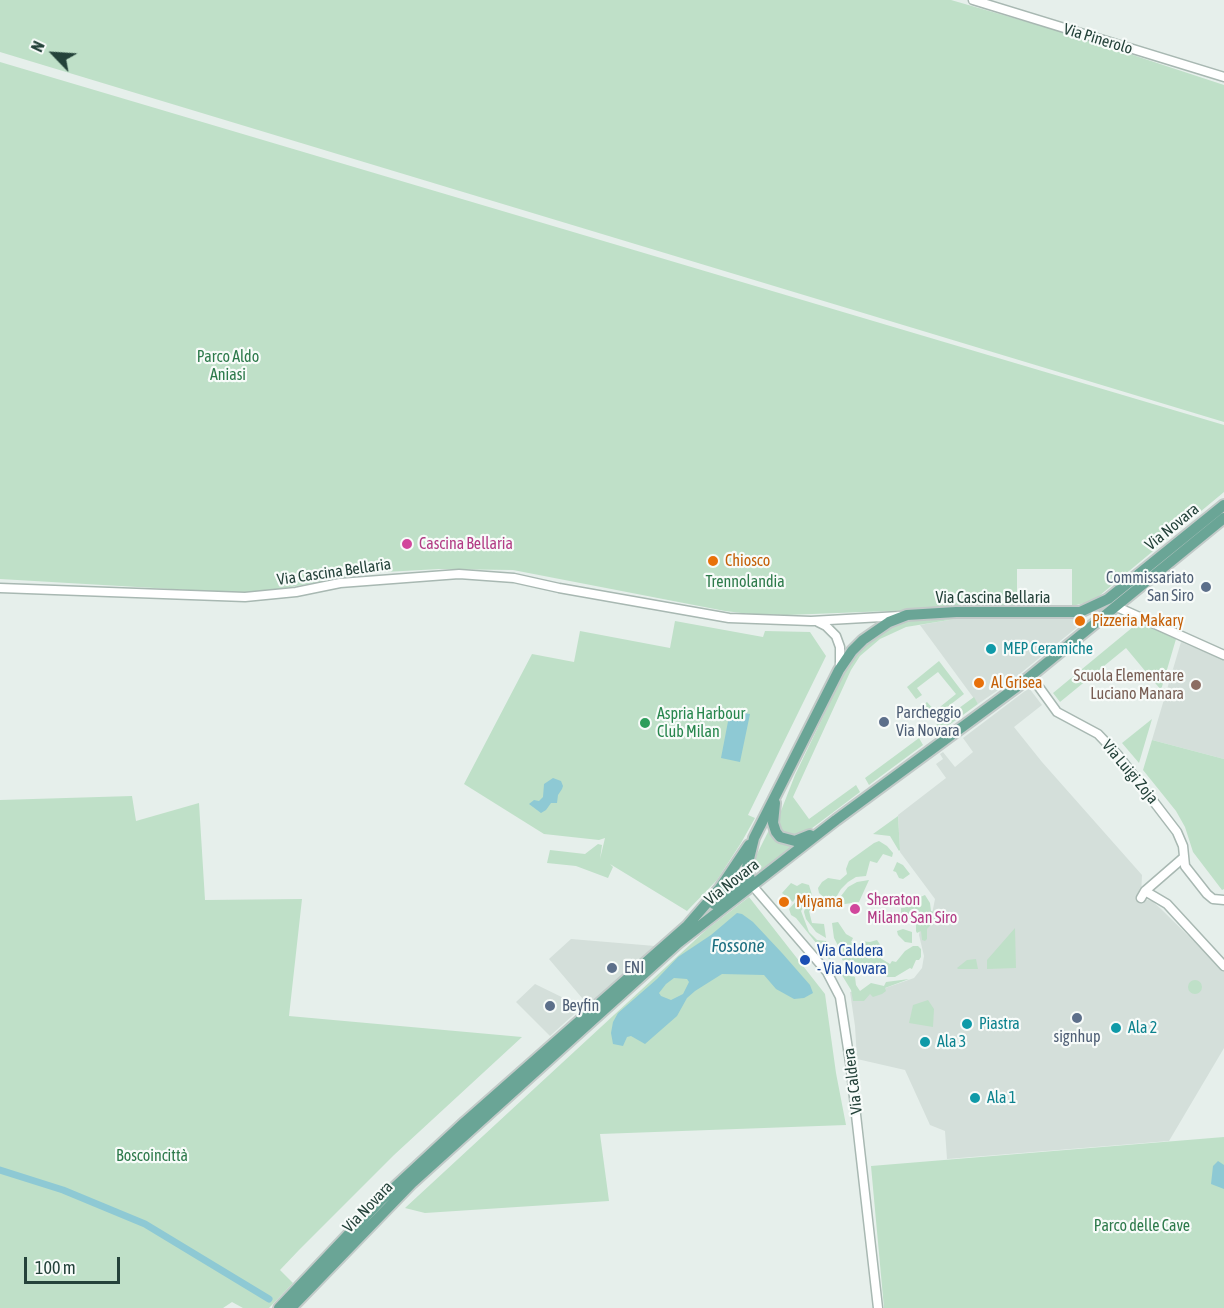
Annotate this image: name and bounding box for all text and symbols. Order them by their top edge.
street label: Via Pinerolo [1061,19,1135,59]
north arrow [24,24,84,84]
text: N [28,38,48,54]
park label: Parco Aldo Aniasi [197,347,259,385]
street label: Via Novara [1141,500,1203,554]
place label: Cascina Bellaria [419,534,513,554]
marker: Cascina Bellaria [400,537,414,551]
place label: Chiosco [725,551,770,571]
street label: Via Cascina Bellaria [276,554,392,590]
marker: Chiosco [706,554,720,568]
place label: Commissariato San Siro [1106,568,1194,606]
park label: Trennolandia [705,572,785,592]
marker: Commissariato San Siro [1199,580,1213,594]
street label: Via Cascina Bellaria [935,588,1051,608]
place label: Pizzeria Makary [1092,611,1184,631]
marker: Pizzeria Makary [1073,614,1087,628]
place label: MEP Ceramiche [1003,639,1093,659]
marker: MEP Ceramiche [984,642,998,656]
place label: Scuola Elementare Luciano Manara [1074,666,1184,704]
place label: Al Grisea [991,673,1043,693]
marker: Al Grisea [972,676,986,690]
marker: Scuola Elementare Luciano Manara [1189,678,1203,692]
place label: Parcheggio Via Novara [896,703,961,741]
place label: Aspria Harbour Club Milan [657,704,745,742]
marker: Parcheggio Via Novara [877,715,891,729]
marker: Aspria Harbour Club Milan [638,716,652,730]
street label: Via Luigi Zoja [1098,736,1162,808]
street label: Via Novara [701,855,763,909]
place label: Sheraton Milano San Siro [867,890,957,928]
place label: Miyama [796,892,843,912]
marker: Miyama [777,895,791,909]
marker: Sheraton Milano San Siro [848,902,862,916]
water label: Fossone [711,935,765,957]
place label: Via Caldera - Via Novara [817,941,887,979]
marker: Via Caldera - Via Novara [798,953,812,967]
place label: ENI [624,958,644,978]
marker: ENI [605,961,619,975]
place label: Beyfin [562,996,599,1016]
marker: Beyfin [543,999,557,1013]
marker: signhup [1070,1011,1084,1025]
place label: Piastra [979,1014,1020,1034]
marker: Piastra [960,1017,974,1031]
place label: Ala 2 [1128,1018,1157,1038]
marker: Ala 2 [1109,1021,1123,1035]
place label: signhup [1053,1027,1101,1047]
place label: Ala 3 [937,1032,966,1052]
marker: Ala 3 [918,1035,932,1049]
street label: Via Caldera [839,1047,867,1115]
place label: Ala 1 [987,1088,1016,1108]
marker: Ala 1 [968,1091,982,1105]
park label: Boscoincittà [116,1146,188,1166]
street label: Via Novara [339,1177,397,1237]
park label: Parco delle Cave [1094,1216,1190,1236]
scale bar [27,1245,123,1283]
text: 100 m [35,1257,76,1278]

